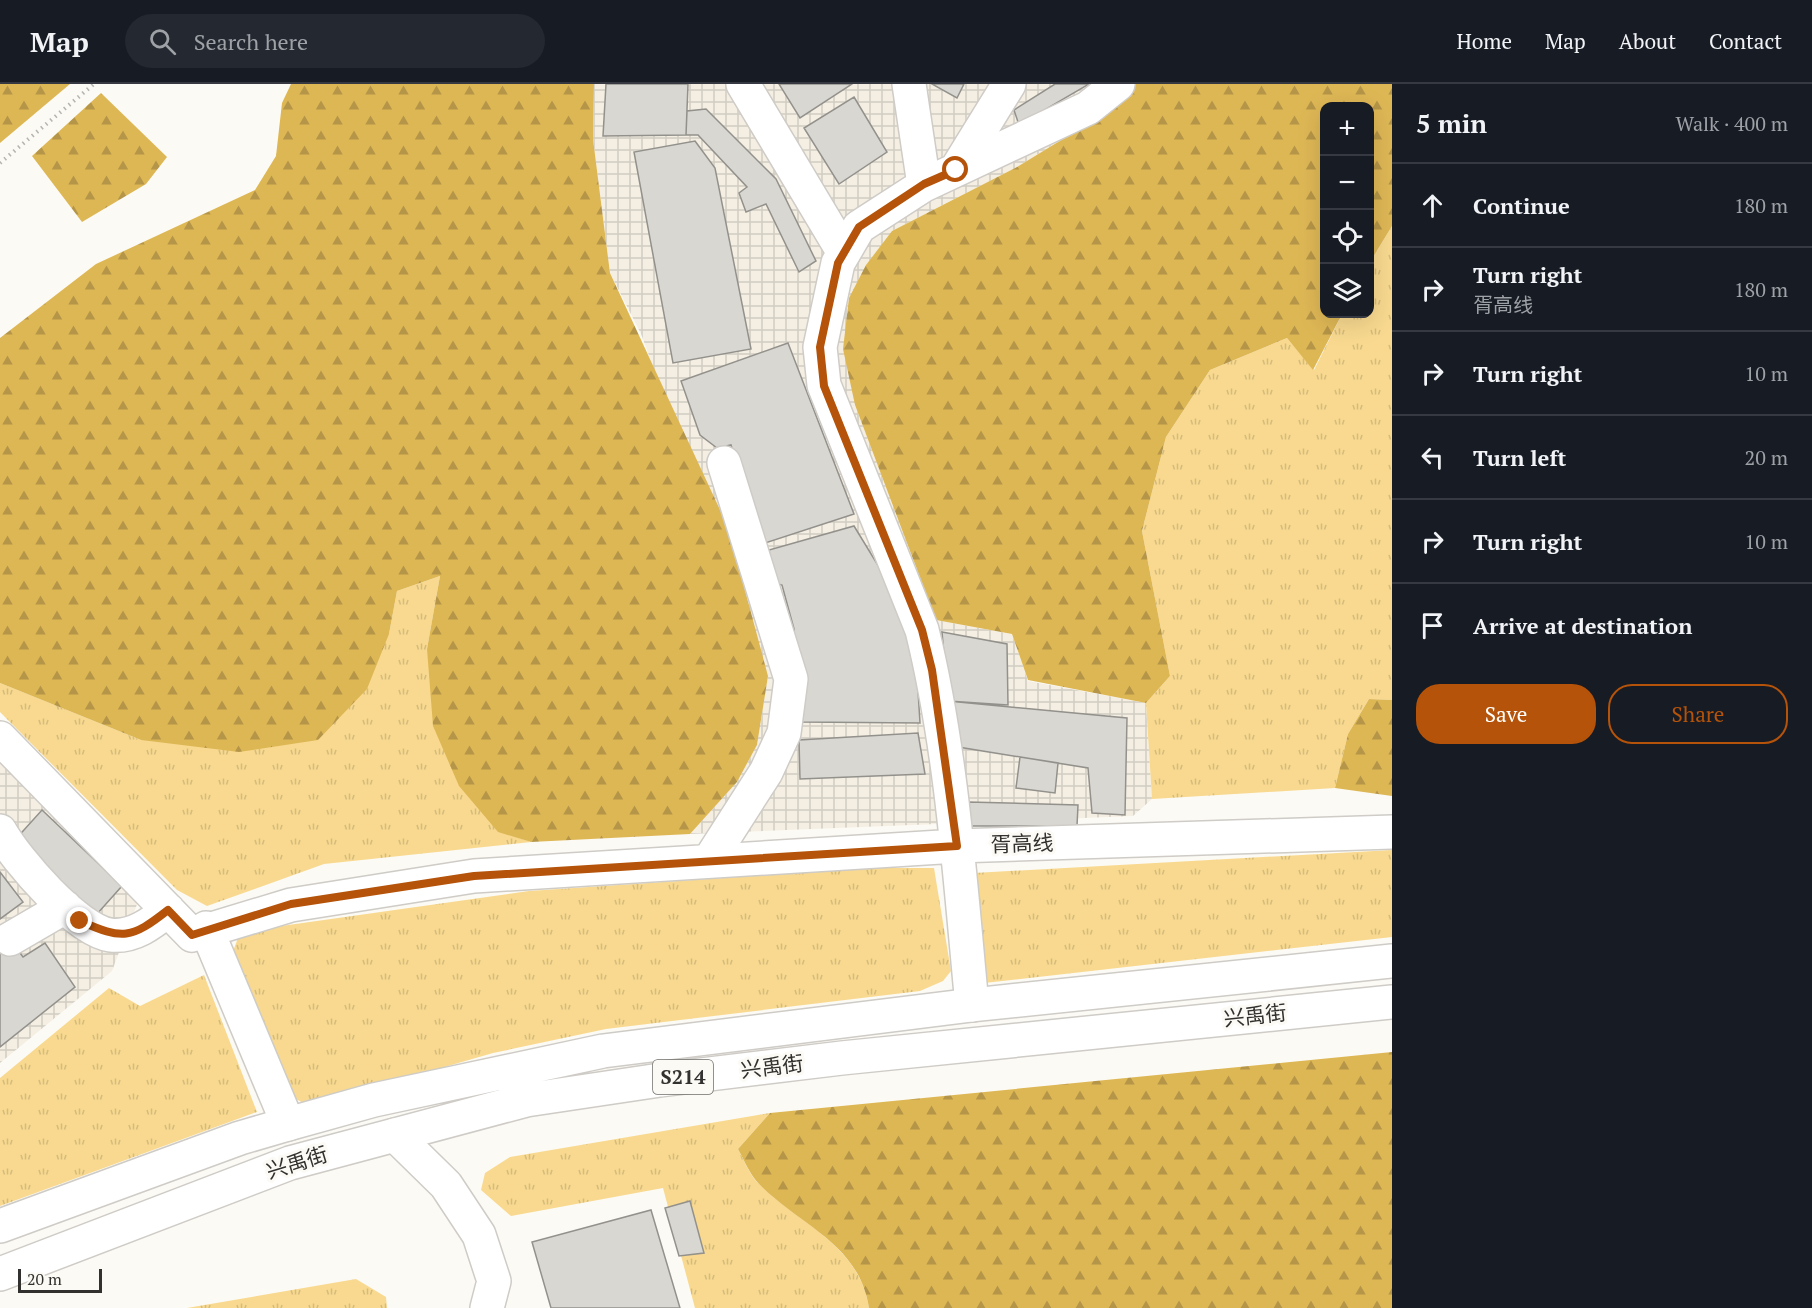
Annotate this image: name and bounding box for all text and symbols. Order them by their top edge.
search box [125,14,545,68]
text: Map [30,23,89,60]
icon: search [146,25,179,58]
text: Search here [194,27,308,56]
text: Home [1456,27,1512,55]
text: Map [1545,27,1586,55]
text: About [1619,27,1676,55]
text: Contact [1709,27,1782,55]
map controls [1320,102,1374,318]
button: + [1320,102,1374,156]
text: 5 min [1416,106,1487,140]
text: Walk · 400 m [1676,110,1788,137]
route start [942,156,968,182]
button: − [1320,156,1374,210]
icon: ahead [1416,189,1449,222]
text: Continue [1473,191,1570,220]
text: 180 m [1734,192,1788,219]
button: locate [1320,210,1374,264]
text: Turn right [1473,260,1582,289]
button: layers [1320,264,1374,318]
icon: right [1416,273,1449,306]
text: 180 m [1734,276,1788,303]
text: 胥高线 [1473,291,1533,318]
icon: right [1416,357,1449,390]
text: Turn right [1473,359,1582,388]
text: 10 m [1745,360,1788,387]
icon: left [1416,441,1449,474]
text: Turn left [1473,443,1566,472]
text: 20 m [1745,444,1788,471]
icon: right [1416,525,1449,558]
text: Turn right [1473,527,1582,556]
text: 10 m [1745,528,1788,555]
icon: arrive [1416,609,1449,642]
text: Arrive at destination [1473,611,1692,640]
button: Save [1416,684,1596,744]
button: Share [1608,684,1788,744]
street label: 胥高线 [990,828,1054,858]
route end [66,907,92,933]
street label: 兴禹街 [1222,998,1288,1032]
street label: 兴禹街 [739,1048,805,1084]
road number: S214 [653,1060,713,1094]
street label: 兴禹街 [262,1139,331,1185]
scale bar [18,1266,102,1294]
text: 20 m [27,1268,62,1290]

